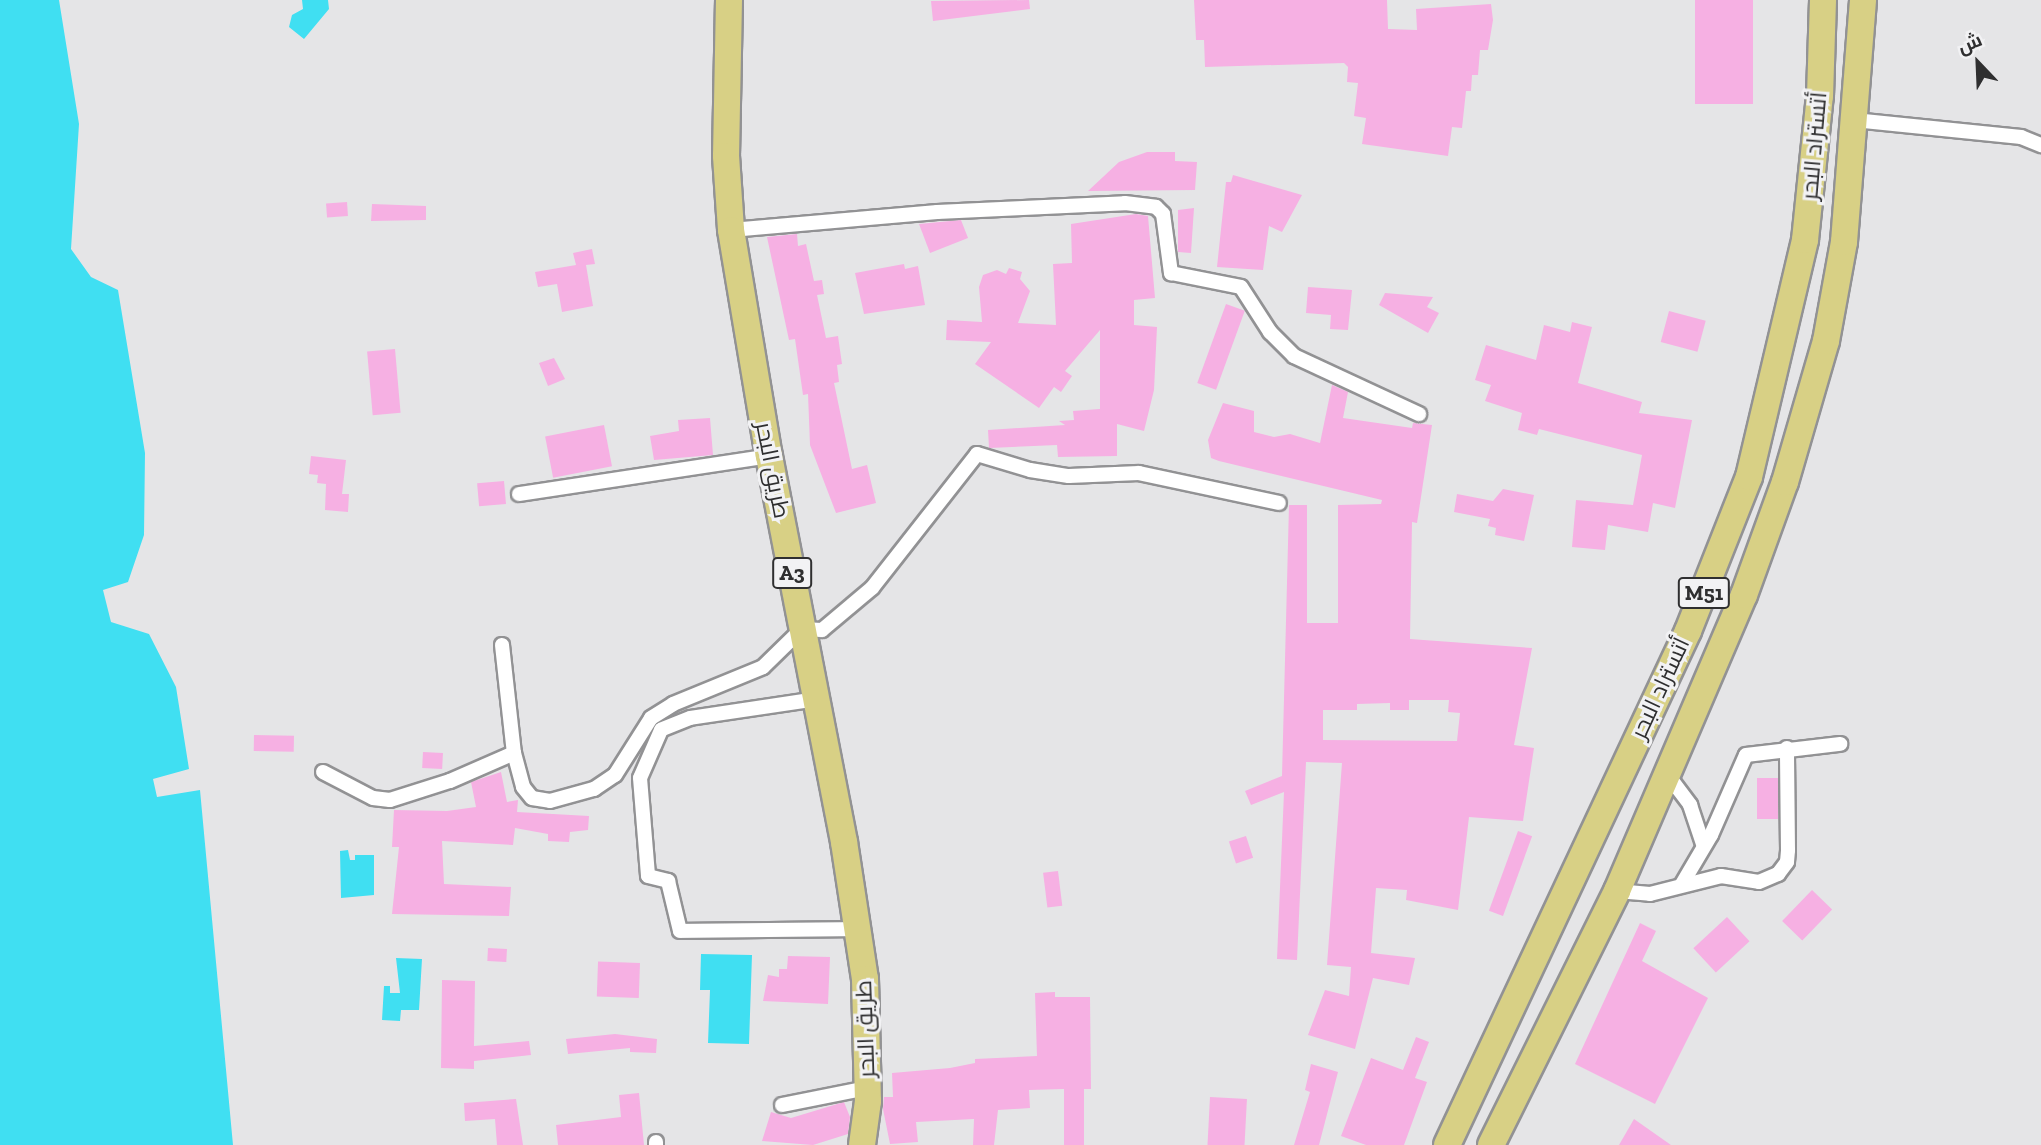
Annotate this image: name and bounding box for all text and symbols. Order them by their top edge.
north arrow [1943,28,2013,98]
text: ش [1954,28,1985,59]
street label: أتستراد البحر [1796,91,1832,201]
street label: طريق البحر [750,419,796,521]
road number: A3 [771,556,813,590]
road number: M51 [1678,576,1730,610]
street label: أتستراد البحر [1625,633,1695,743]
street label: طريق البحر [850,980,880,1078]

